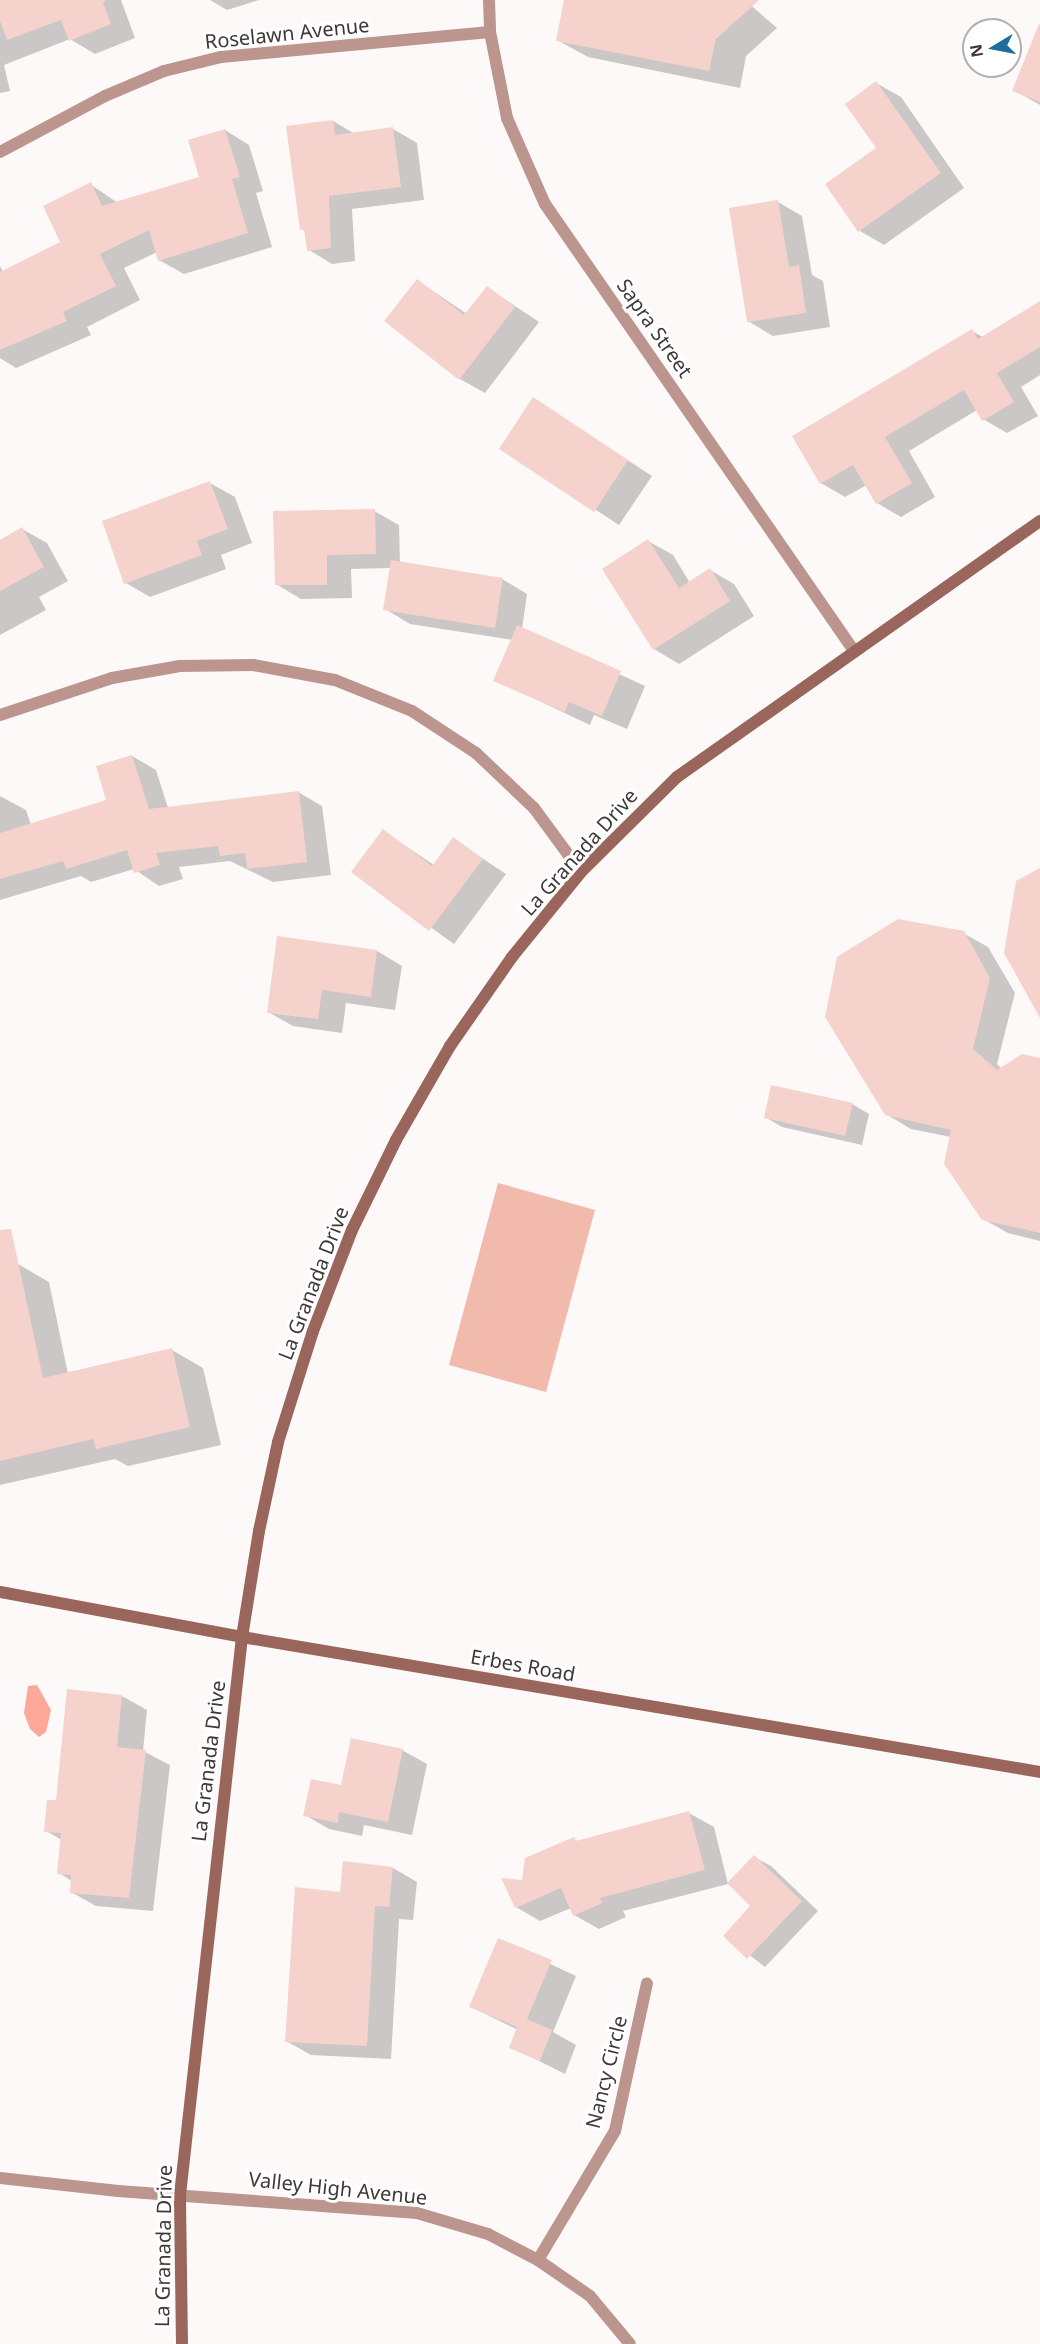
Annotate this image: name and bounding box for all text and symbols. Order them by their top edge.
street label: Roselawn Avenue [204,12,370,54]
north arrow [962,18,1022,78]
text: N [964,42,988,59]
street label: Sapra Street [612,274,698,382]
street label: La Granada Drive [516,784,642,920]
street label: La Granada Drive [273,1203,353,1363]
street label: Erbes Road [469,1644,577,1686]
street label: La Granada Drive [186,1679,230,1843]
street label: Nancy Circle [580,2013,632,2131]
street label: La Granada Drive [150,2165,176,2327]
street label: Valley High Avenue [247,2167,429,2209]

